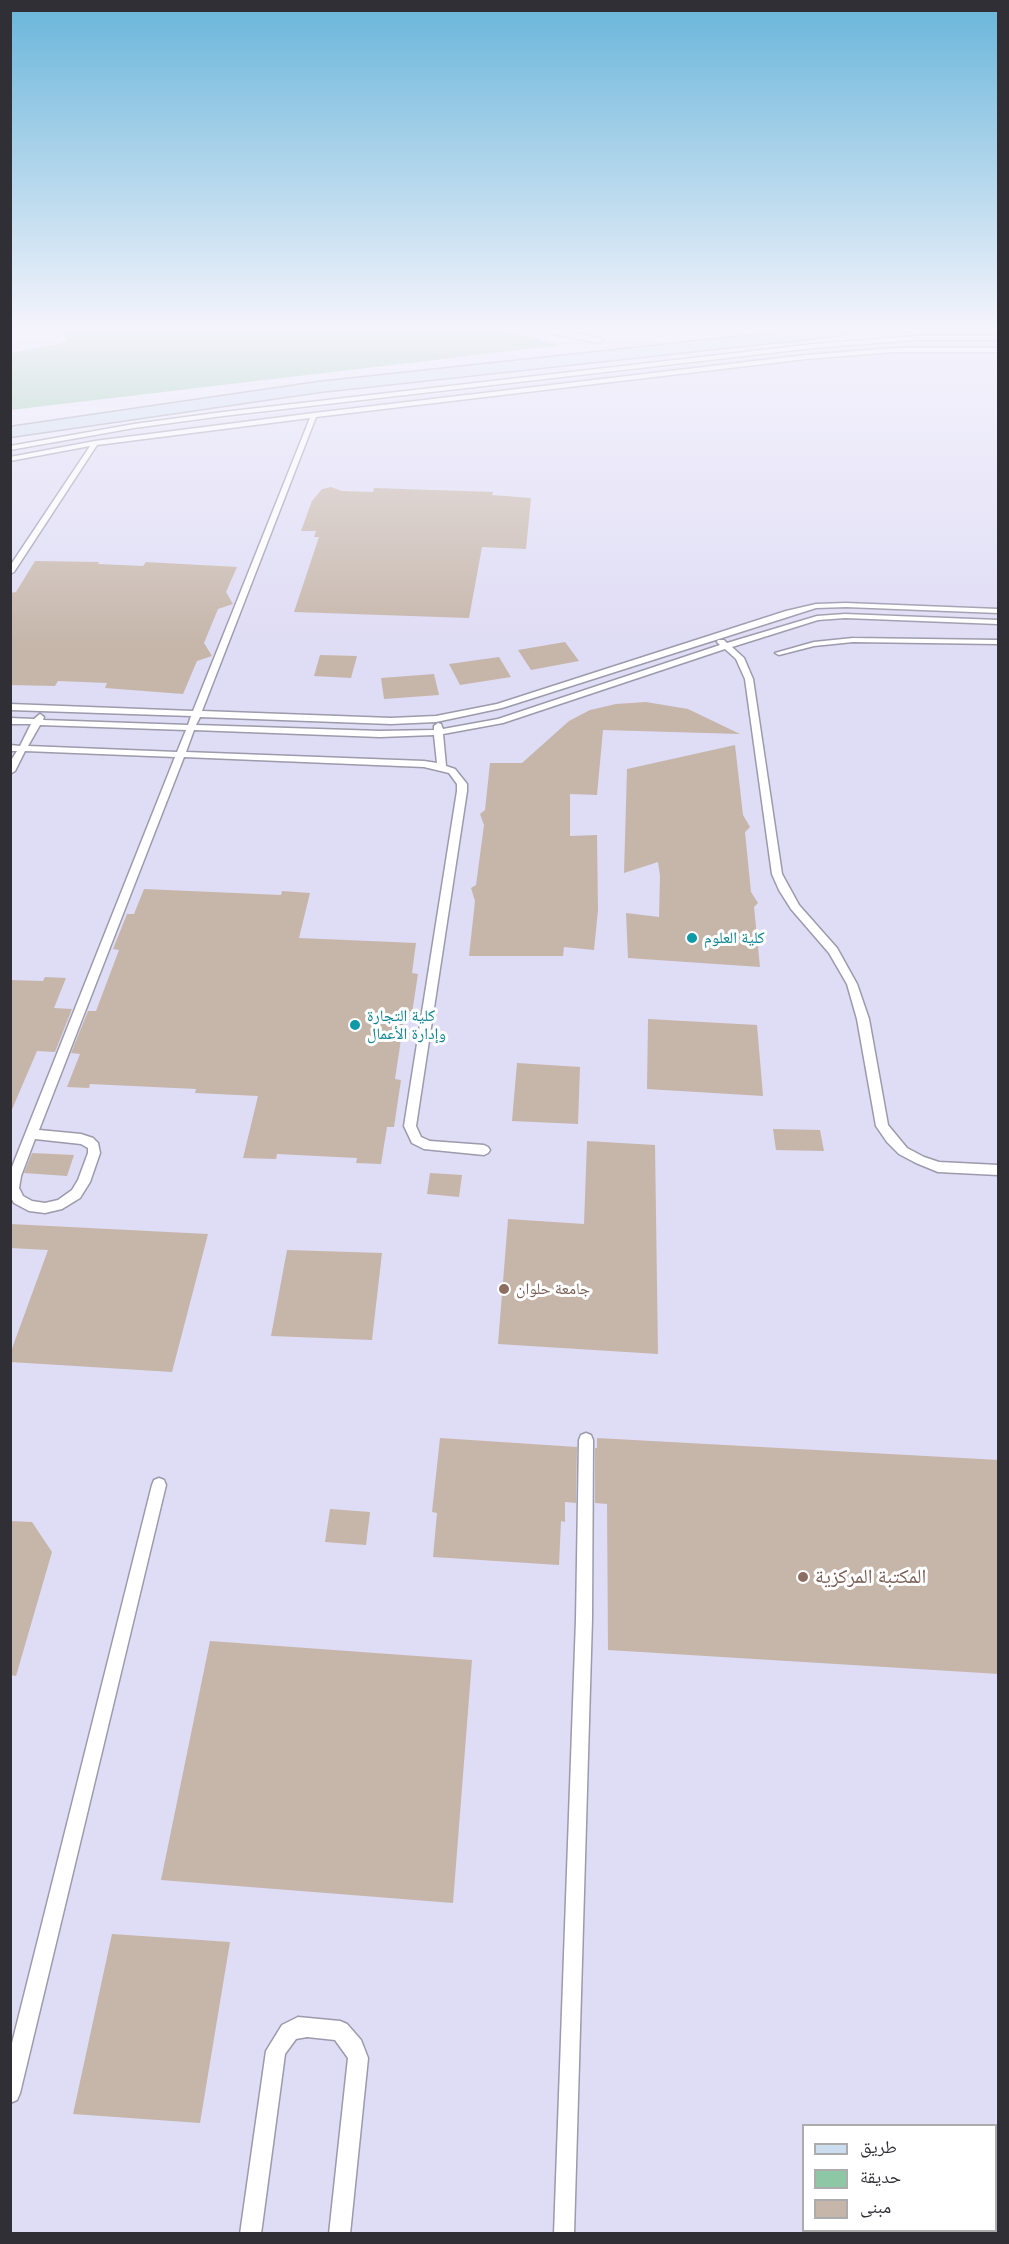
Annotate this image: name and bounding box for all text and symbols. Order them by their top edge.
place label: كلية العلوم [704,928,765,948]
marker: كلية العلوم [685,931,699,945]
place label: كلية التجارة وإدارة الأعمال [367,1006,446,1044]
marker: كلية التجارة وإدارة الأعمال [348,1018,362,1032]
place label: جامعة حلوان [516,1279,590,1299]
marker: جامعة حلوان [497,1282,511,1296]
place label: المكتبة المركزية [815,1565,926,1589]
marker: المكتبة المركزية [796,1570,810,1584]
legend [802,2124,997,2232]
text: طريق [860,2135,897,2157]
text: حديقة [860,2165,901,2187]
text: مبنى [860,2195,891,2217]

